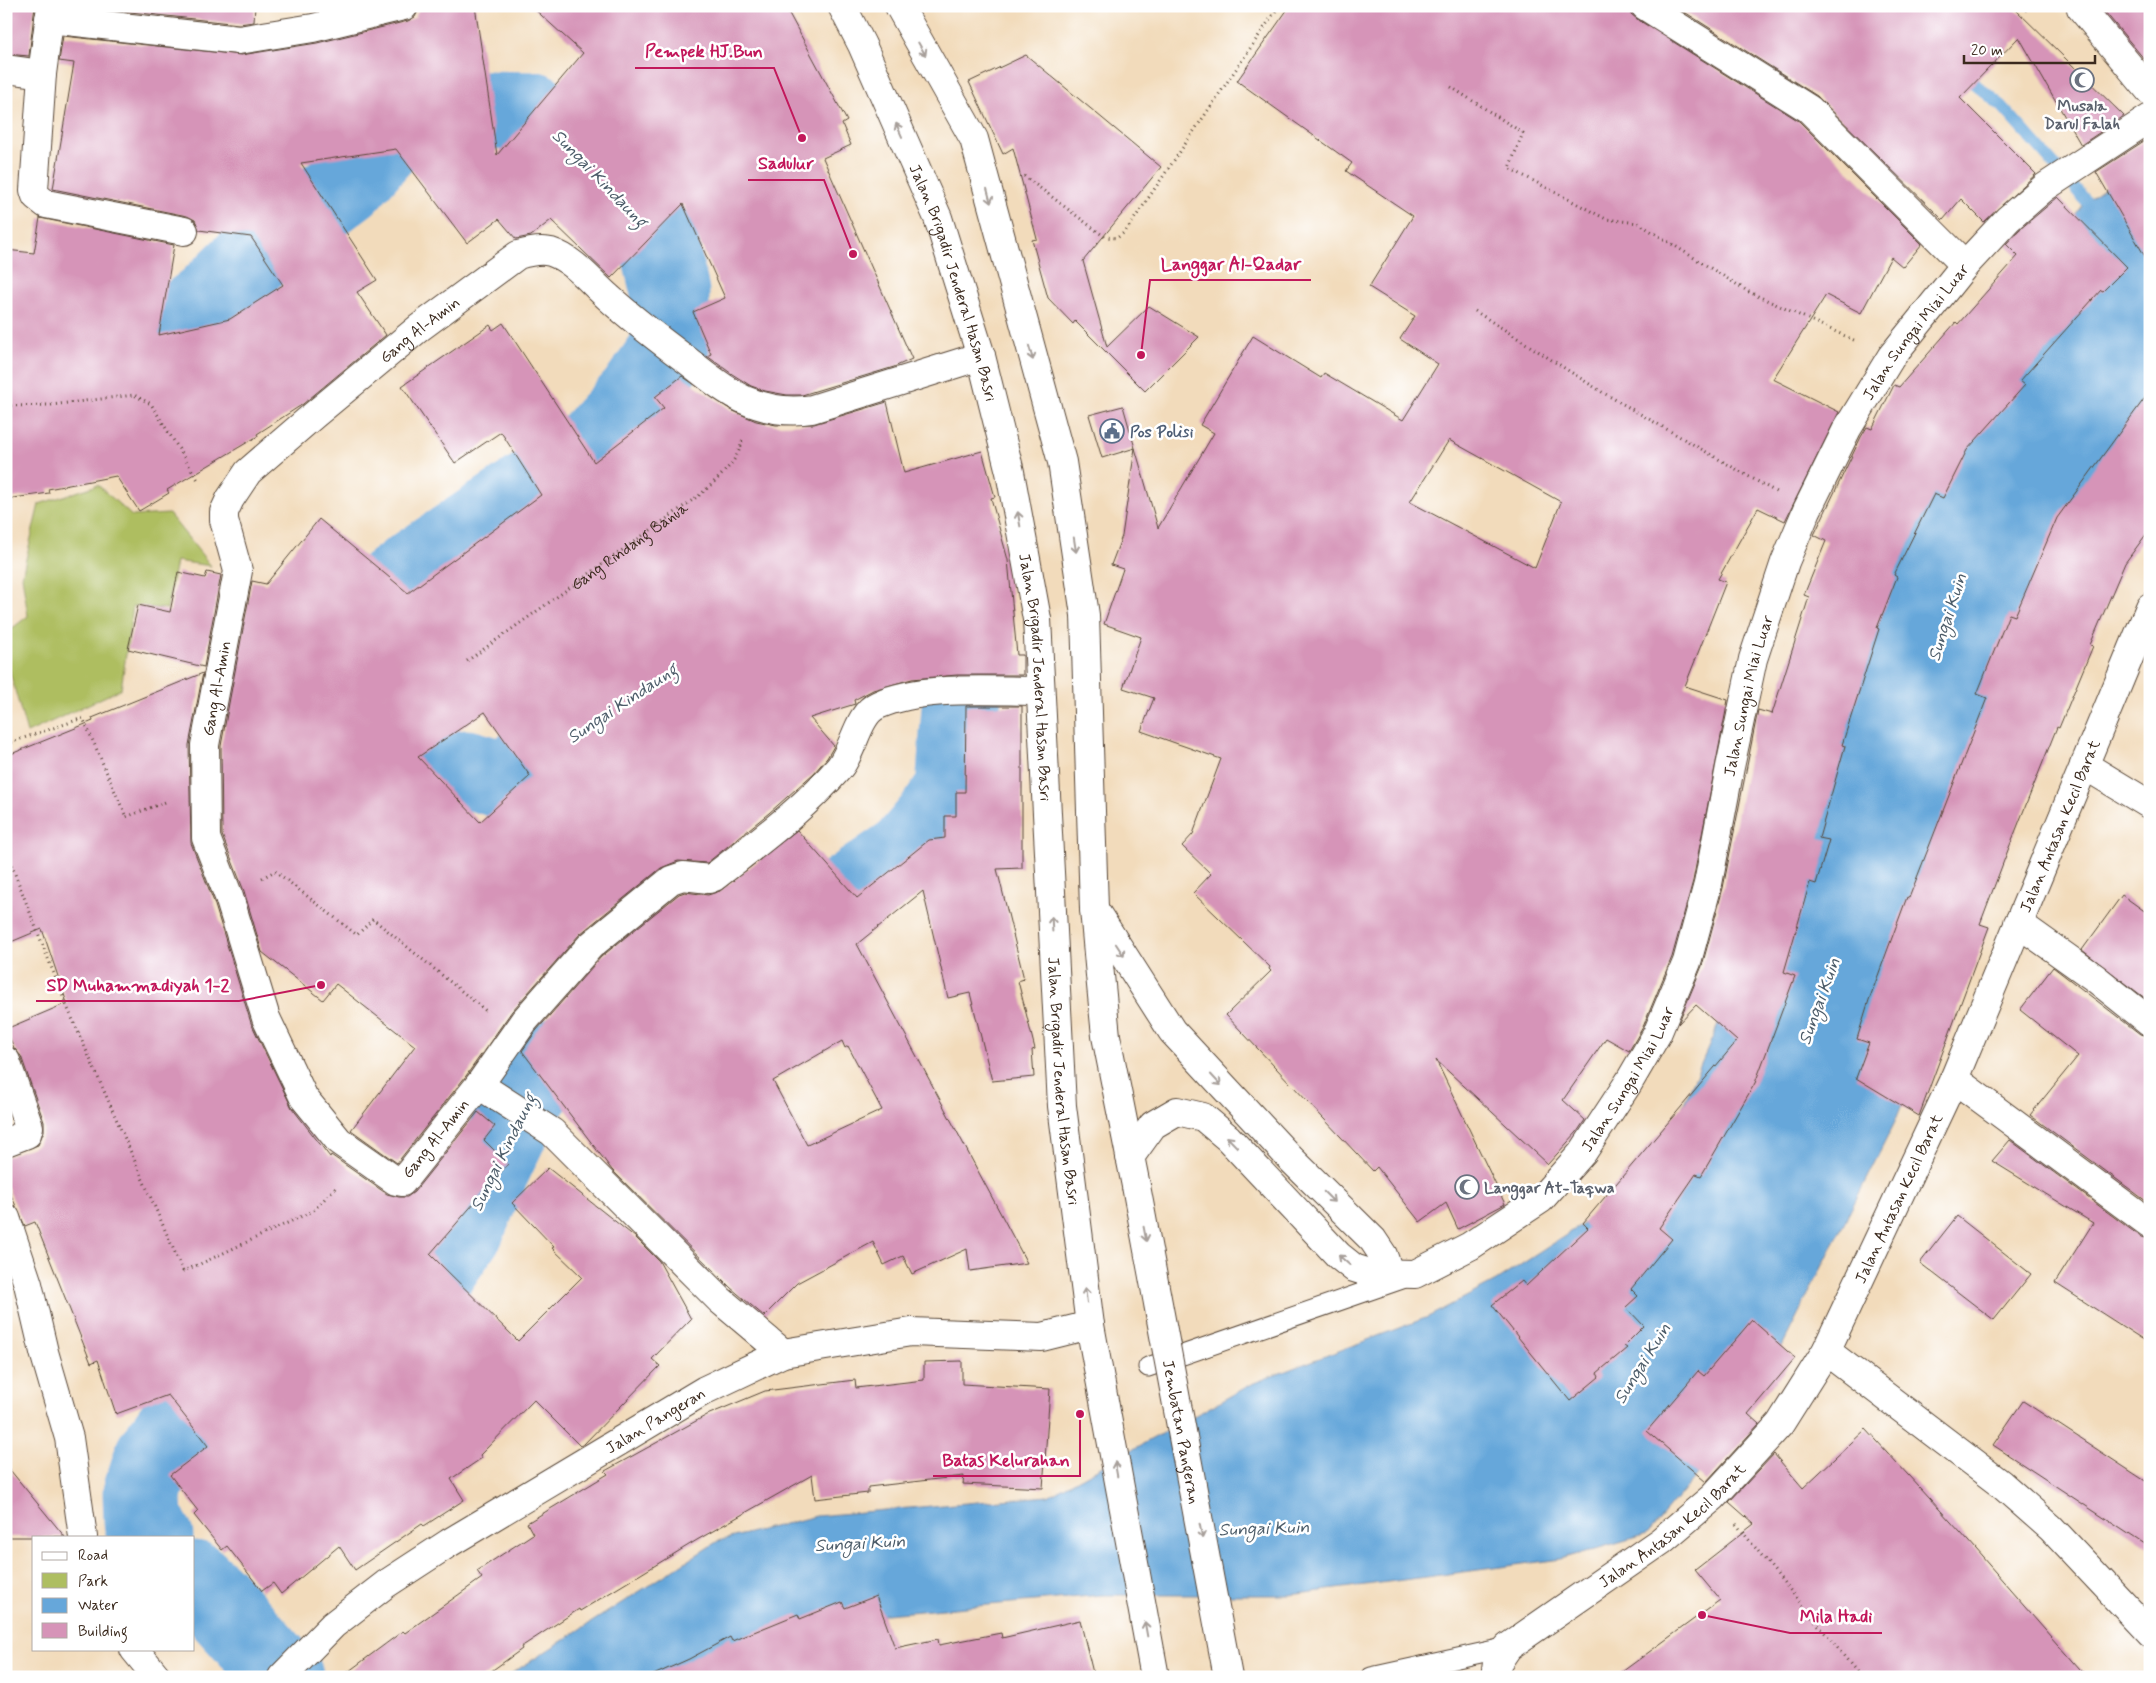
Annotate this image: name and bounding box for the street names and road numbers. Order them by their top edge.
street label: Jalan Brigadir Jenderal Hasan Basri [904,161,1001,404]
street label: Jalan Sungai Miai Luar [1858,259,1974,404]
street label: Gang Al-Amin [376,292,465,368]
street label: Gang Rindang Banua [567,497,693,596]
street label: Jalan Brigadir Jenderal Hasan Basri [1013,552,1055,802]
street label: Jalan Sungai Miai Luar [1719,612,1779,778]
street label: Gang Al-Amin [198,639,237,738]
street label: Jalan Antasan Kecil Barat [2015,736,2106,916]
street label: Jalan Brigadir Jenderal Hasan Basri [1042,956,1084,1207]
street label: Jalan Sungai Miai Luar [1577,1003,1679,1156]
street label: Gang Al-Amin [398,1095,475,1184]
street label: Jalan Antasan Kecil Barat [1850,1110,1948,1287]
street label: Jembatan Pangeran [1157,1358,1204,1506]
street label: Jalan Pangeran [602,1383,710,1459]
street label: Jalan Antasan Kecil Barat [1595,1459,1751,1593]

